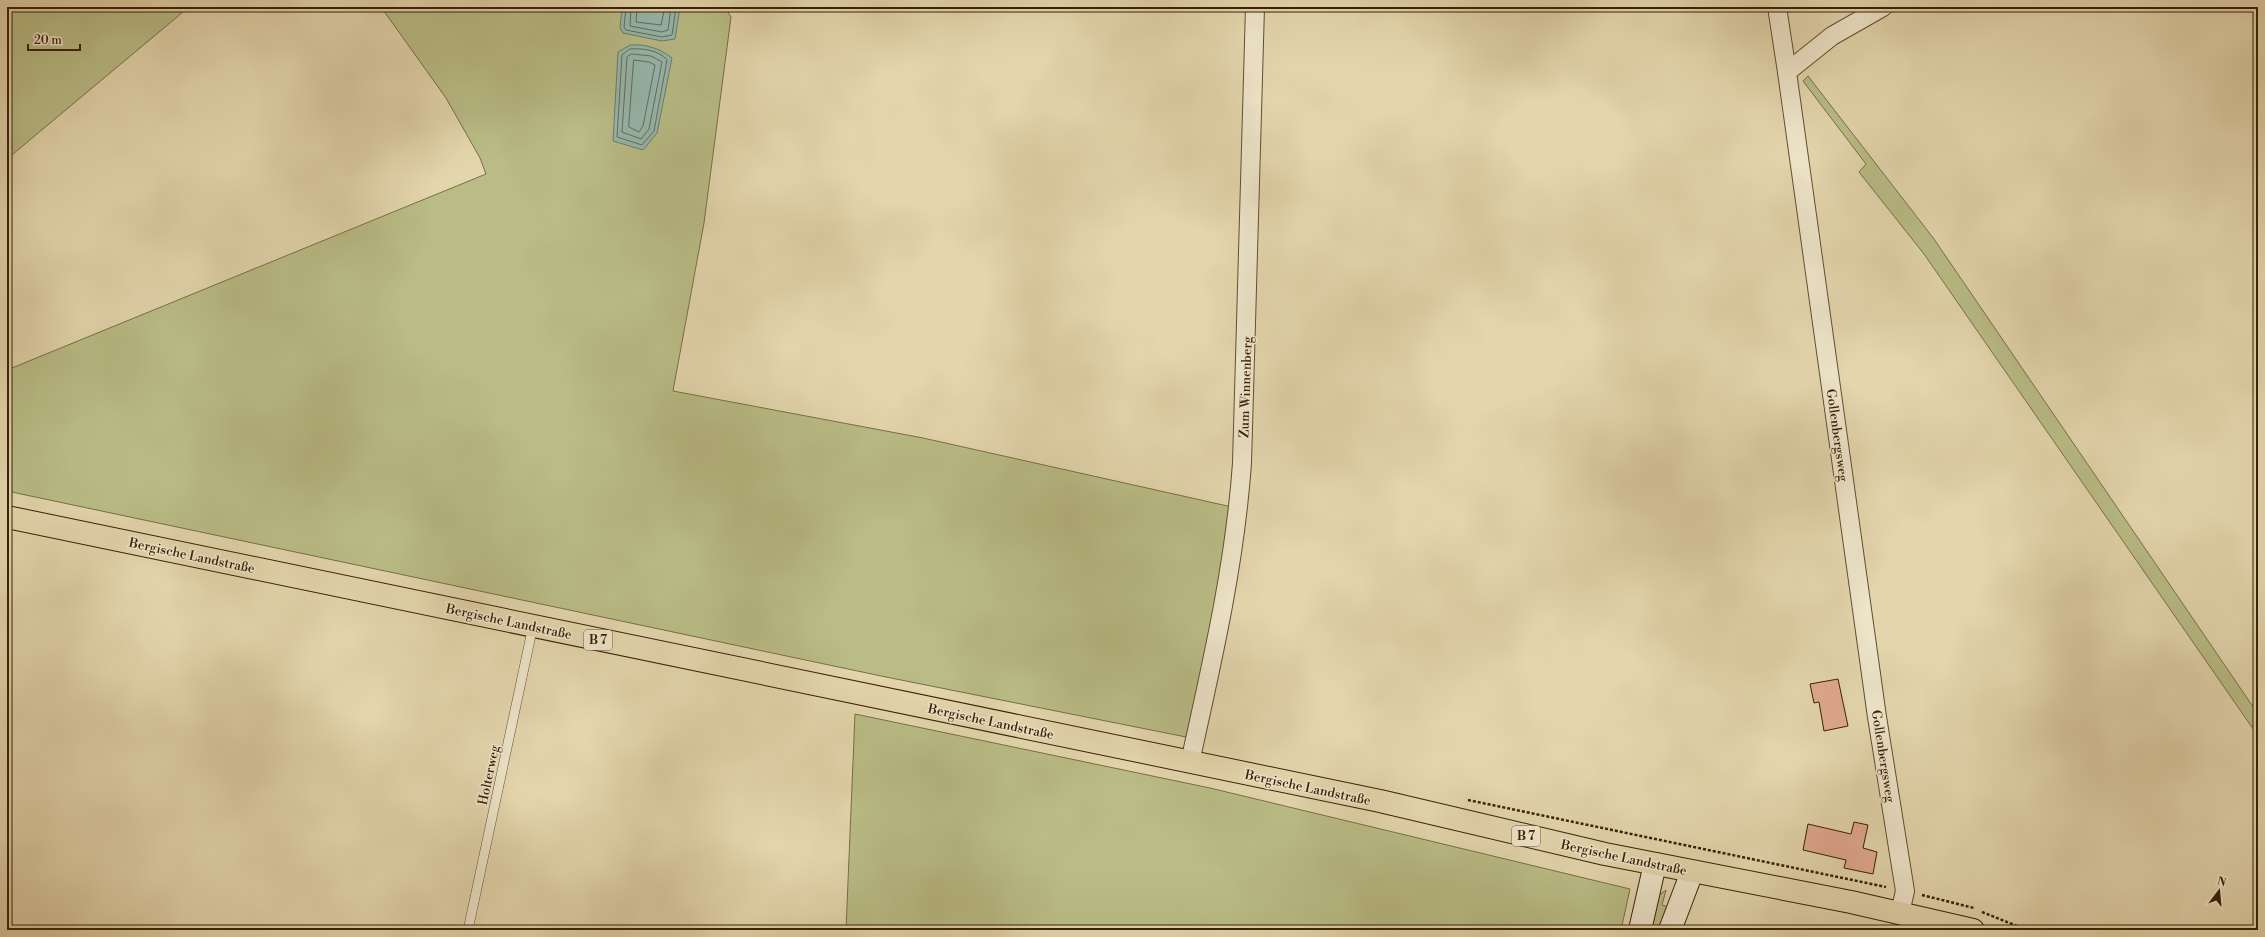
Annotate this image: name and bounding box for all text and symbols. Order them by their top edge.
scale bar [28,26,80,52]
text: 20 m [34,33,62,48]
street label: Zum Winnenberg [1236,336,1256,438]
street label: Gollenbergsweg [1823,388,1851,483]
street label: Bergische Landstraße [126,535,257,577]
street label: Bergische Landstraße [443,601,574,643]
road number: B 7 [584,630,612,650]
street label: Bergische Landstraße [925,701,1056,743]
street label: Gollenbergsweg [1868,709,1898,804]
street label: Holterweg [475,743,503,807]
street label: Bergische Landstraße [1242,767,1373,809]
road number: B 7 [1512,826,1540,846]
street label: Bergische Landstraße [1558,837,1689,879]
north arrow [2199,871,2239,911]
text: N [2215,874,2228,890]

